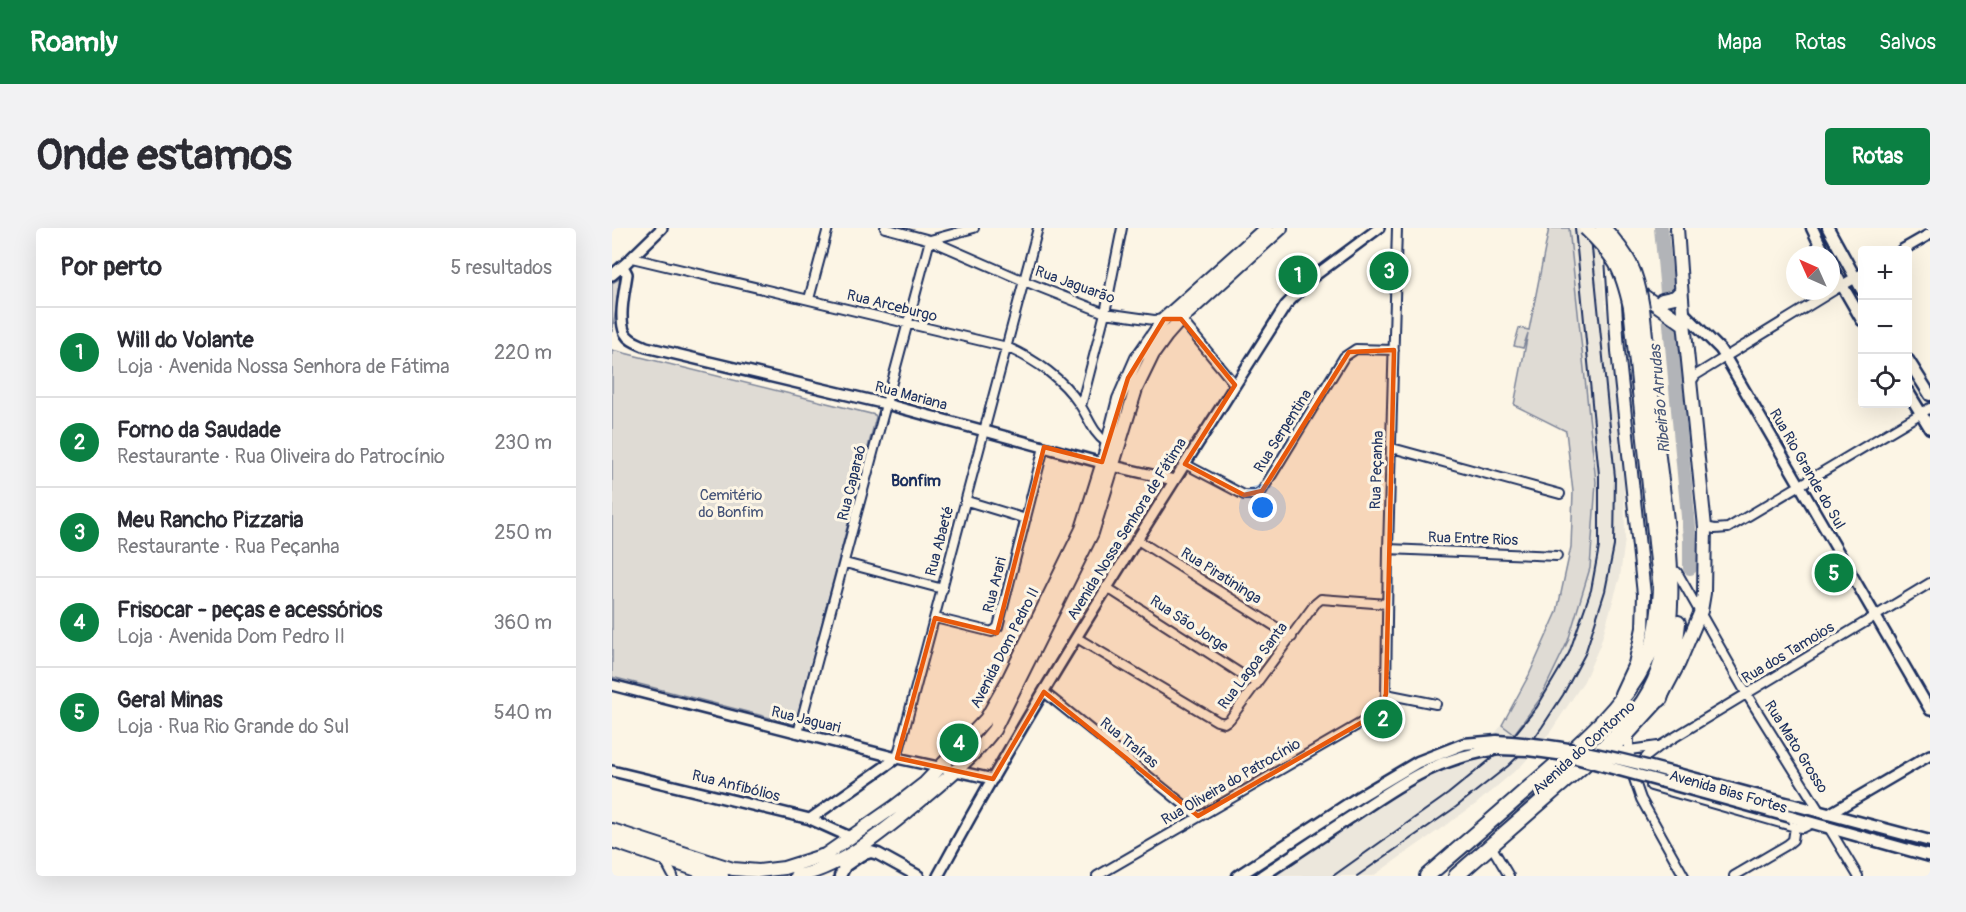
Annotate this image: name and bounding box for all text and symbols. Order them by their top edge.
text: Roamly [30,25,118,60]
text: Mapa [1717,29,1762,56]
text: Rotas [1795,29,1846,56]
text: Salvos [1879,29,1936,56]
button: Rotas [1825,128,1930,185]
text: Onde estamos [36,130,292,182]
north arrow [1786,246,1840,300]
map controls [1858,246,1912,408]
button: + [1858,246,1912,300]
pin: 3 [1370,248,1408,294]
text: Por perto [60,251,162,283]
pin: 1 [1278,252,1318,298]
text: 5 resultados [450,255,552,280]
street label: Rua Jaguarão [1032,262,1118,308]
street label: Rua Arceburgo [845,286,939,326]
button: − [1858,300,1912,354]
text: Will do Volante [117,326,254,354]
text: 1 [76,340,83,365]
text: 220 m [494,340,552,365]
water label: Ribeirão Arrudas [1645,342,1675,454]
text: Loja · Avenida Nossa Senhora de Fátima [117,354,450,379]
button: locate [1858,354,1912,408]
street label: Rua Mariana [873,377,949,415]
street label: Rua Serpentina [1250,386,1316,476]
street label: Rua Rio Grande do Sul [1765,405,1849,533]
text: Forno da Saudade [117,416,281,444]
text: 2 [74,430,85,455]
text: 230 m [495,430,552,455]
street label: Rua Peçanha [1366,430,1388,510]
street label: Avenida Nossa Senhora de Fátima [1063,434,1191,624]
street label: Rua Caparaó [833,443,871,523]
text: Restaurante · Rua Oliveira do Patrocínio [117,444,445,469]
district label: Bonfim [891,471,941,491]
park label: Cemitério do Bonfim [698,486,764,522]
your location [1248,493,1277,522]
street label: Rua Abaeté [922,504,958,578]
text: Meu Rancho Pizzaria [117,506,304,534]
text: 3 [74,520,85,545]
text: 250 m [494,520,552,545]
street label: Rua Entre Rios [1427,528,1519,550]
text: Restaurante · Rua Peçanha [117,534,340,559]
street label: Rua Piratininga [1177,544,1265,608]
pin: 5 [1814,550,1854,596]
street label: Rua Arari [979,555,1011,615]
street label: Avenida Dom Pedro II [966,584,1044,712]
street label: Rua São Jorge [1146,592,1232,657]
text: Frisocar - peças e acessórios [117,596,382,624]
text: 4 [74,610,85,635]
text: 360 m [493,610,552,635]
street label: Rua dos Tamoios [1738,618,1838,688]
street label: Rua Lagoa Santa [1214,619,1292,713]
text: Loja · Avenida Dom Pedro II [117,624,345,649]
text: Geral Minas [117,686,223,714]
pin: 2 [1364,696,1402,742]
street label: Avenida do Contorno [1529,697,1639,799]
street label: Rua Mato Grosso [1760,697,1832,797]
text: 5 [74,700,85,725]
text: 540 m [494,700,552,725]
street label: Rua Jaguari [769,702,843,738]
text: Loja · Rua Rio Grande do Sul [117,714,349,739]
street label: Rua Traíras [1096,714,1162,773]
pin: 4 [940,720,978,766]
street label: Rua Oliveira do Patrocínio [1158,734,1304,830]
street label: Rua Anfibólios [690,766,782,806]
street label: Avenida Bias Fortes [1667,766,1789,818]

